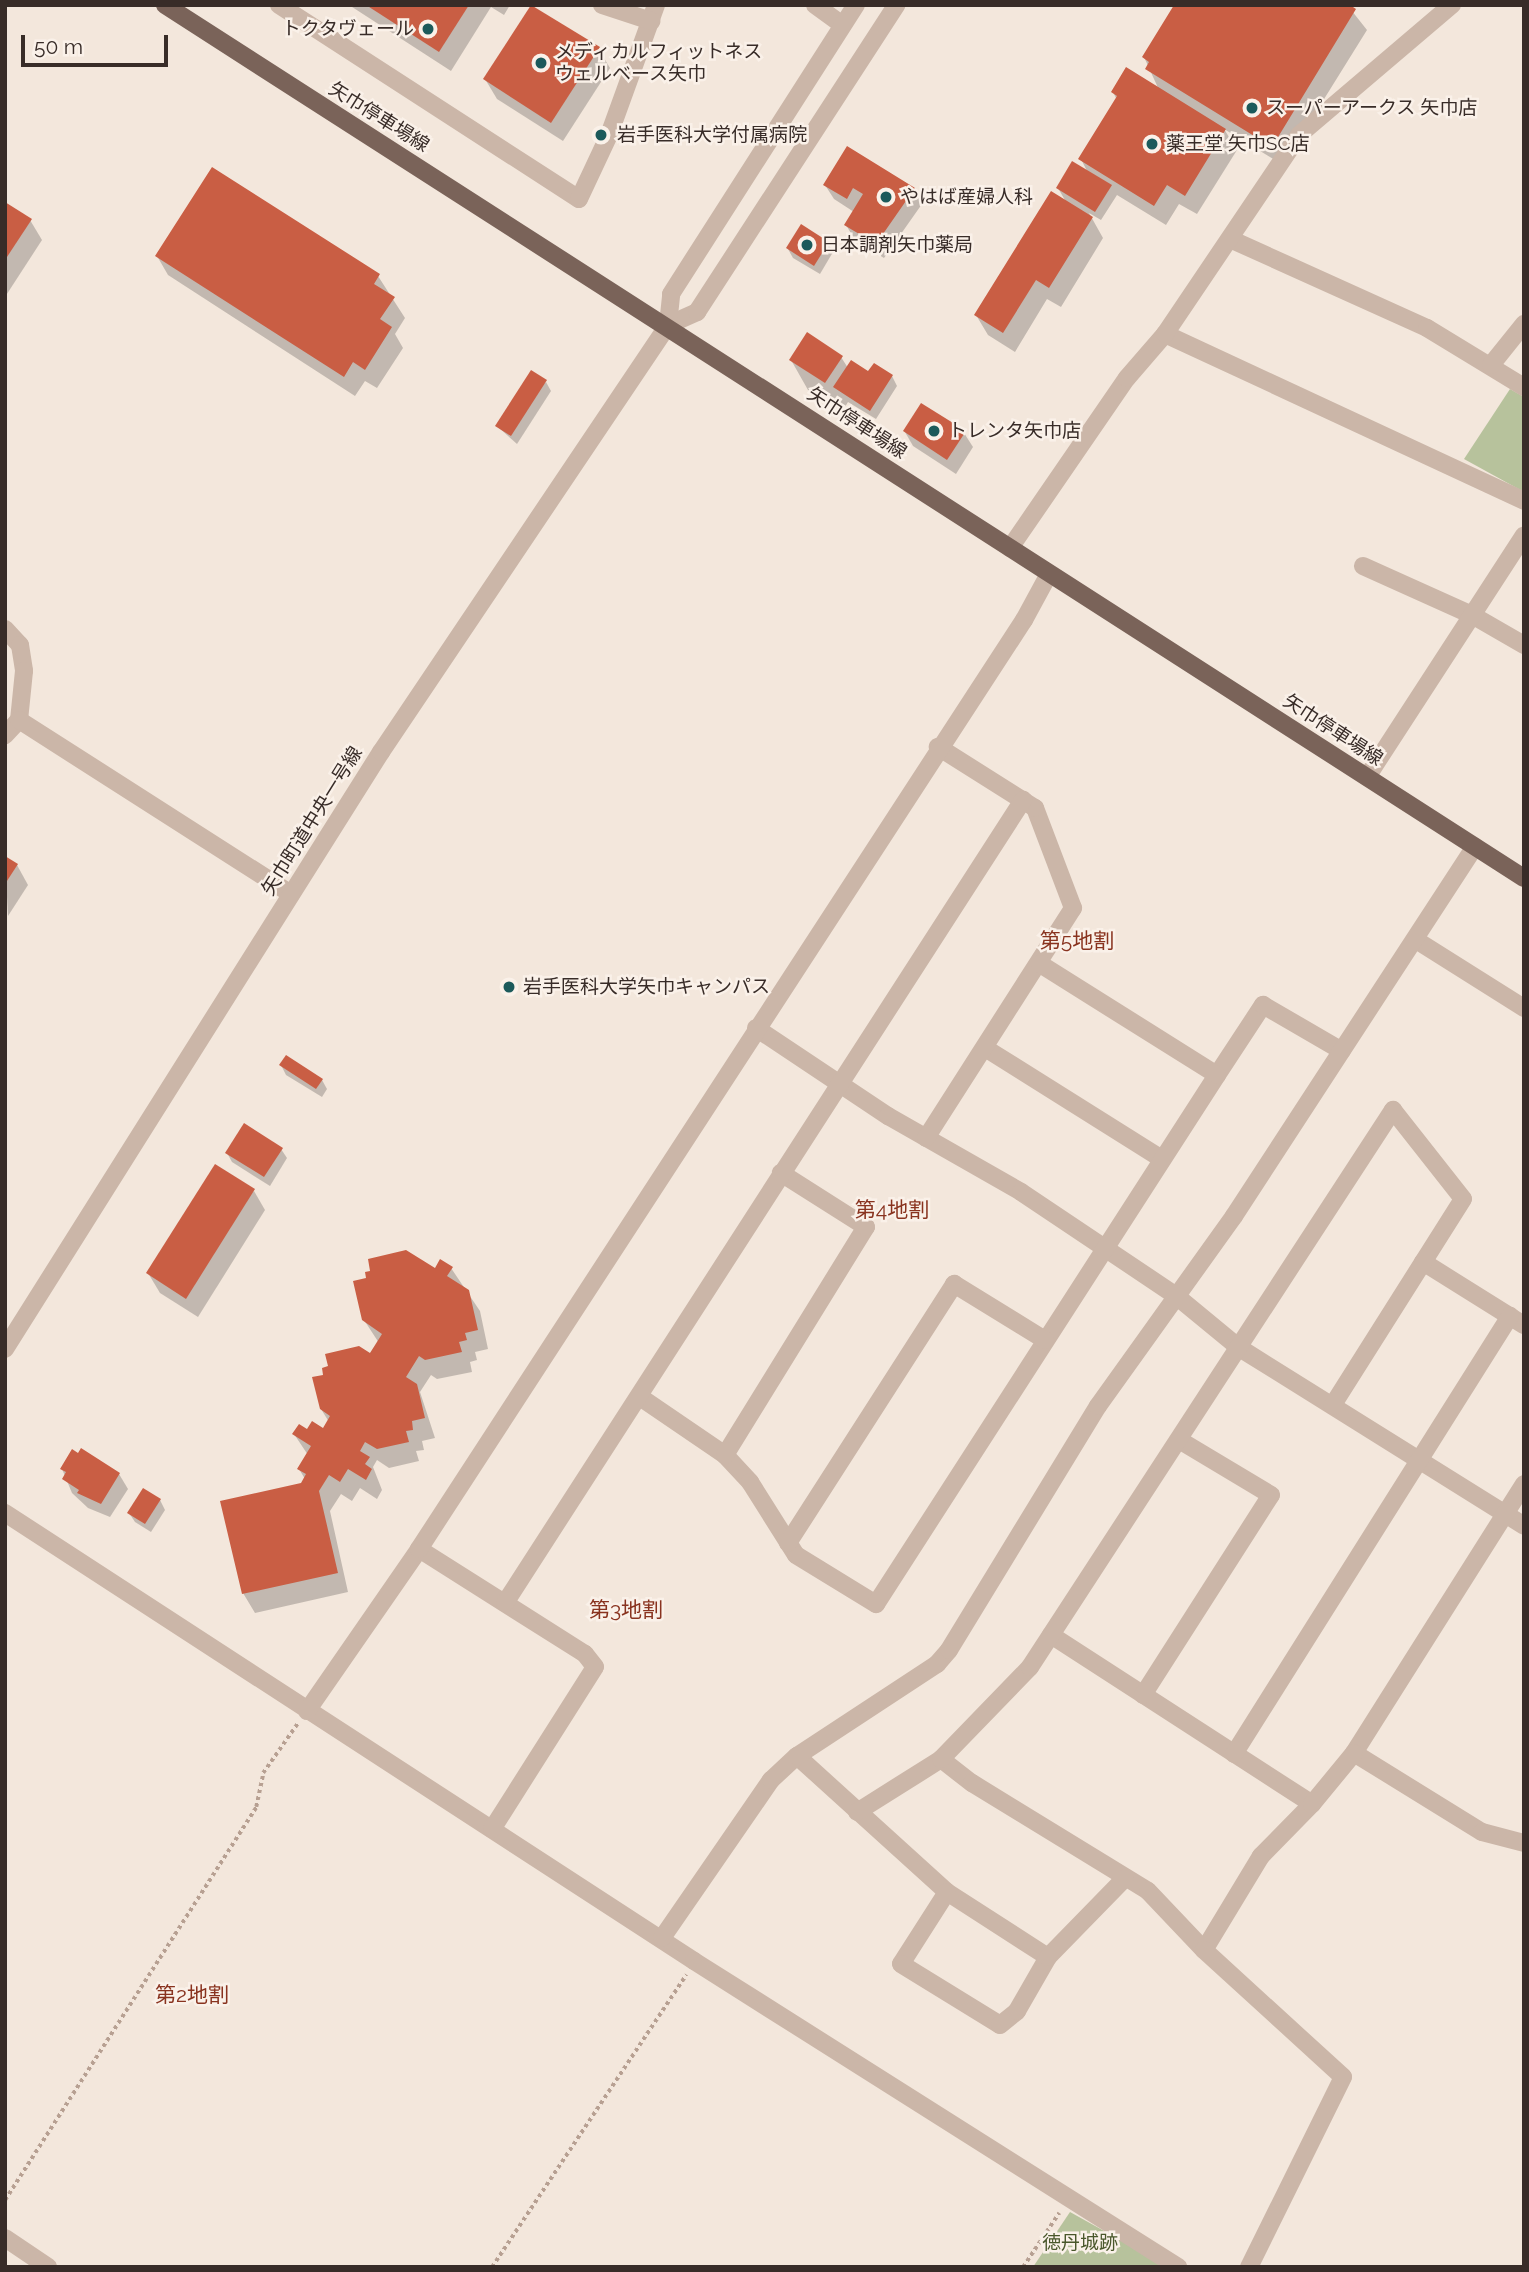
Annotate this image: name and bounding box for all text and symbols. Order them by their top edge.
place label: トクタヴェール [281,18,414,40]
scale bar [24,21,172,65]
marker: トクタヴェール [420,21,436,37]
text: 50 m [34,34,83,59]
place label: メディカルフィットネス ウェルベース矢巾 [555,41,764,85]
marker: メディカルフィットネス ウェルベース矢巾 [533,55,549,71]
street label: 矢巾停車場線 [325,77,433,157]
place label: スーパーアークス 矢巾店 [1266,97,1479,119]
marker: スーパーアークス 矢巾店 [1244,100,1260,116]
place label: 岩手医科大学付属病院 [617,124,807,146]
marker: 岩手医科大学付属病院 [591,125,611,145]
place label: 薬王堂 矢巾SC店 [1166,133,1309,155]
marker: 薬王堂 矢巾SC店 [1144,136,1160,152]
place label: やはば産婦人科 [900,186,1033,208]
marker: やはば産婦人科 [878,189,894,205]
place label: 日本調剤矢巾薬局 [821,234,973,256]
marker: 日本調剤矢巾薬局 [799,237,815,253]
street label: 矢巾停車場線 [803,382,911,464]
place label: トレンタ矢巾店 [948,420,1081,442]
marker: トレンタ矢巾店 [926,423,942,439]
street label: 矢巾停車場線 [1279,689,1387,771]
street label: 矢巾町道中央一号線 [257,742,367,900]
district label: 第5地割 [1040,928,1114,954]
place label: 岩手医科大学矢巾キャンパス [523,976,770,998]
marker: 岩手医科大学矢巾キャンパス [501,979,517,995]
district label: 第4地割 [855,1197,929,1223]
district label: 第3地割 [589,1597,663,1623]
district label: 第2地割 [155,1982,229,2008]
park label: 徳丹城跡 [1042,2232,1118,2254]

